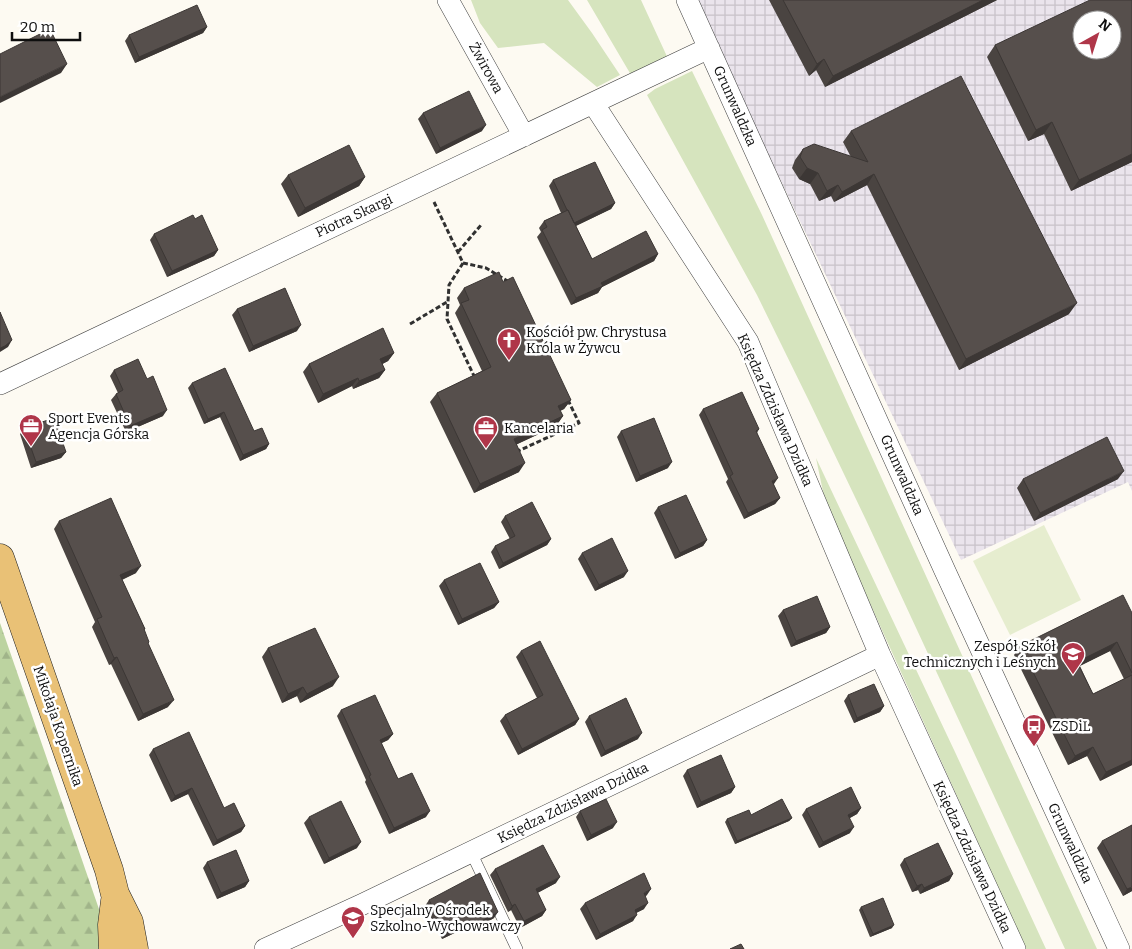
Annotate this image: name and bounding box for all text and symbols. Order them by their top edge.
scale bar [12,10,80,42]
north arrow [1072,10,1122,60]
text: N [1095,15,1115,35]
text: 20 m [20,18,56,36]
street label: Żwirowa [465,39,507,97]
street label: Grunwaldzka [710,63,760,149]
street label: Piotra Skargi [313,191,395,241]
place label: Kościół pw. Chrystusa Króla w Żywcu [526,324,667,357]
church icon: Kościół pw. Chrystusa Króla w Żywcu [496,327,522,361]
street label: Księdza Zdzisława Dzidka [734,331,817,489]
place label: Sport Events Agencja Górska [48,410,150,443]
office icon: Sport Events Agencja Górska [18,413,44,447]
office icon: Kancelaria [473,415,499,449]
place label: Kancelaria [504,420,574,437]
street label: Grunwaldzka [877,432,927,518]
place label: Zespół Szkół Technicznych i Leśnych [904,638,1056,671]
school or university icon: Zespół Szkół Technicznych i Leśnych [1060,641,1086,675]
street label: Mikołaja Kopernika [29,663,87,789]
bus stop icon: ZSDiL [1021,713,1047,747]
place label: ZSDiL [1052,718,1091,735]
street label: Księdza Zdzisława Dzidka [495,759,651,847]
street label: Księdza Zdzisława Dzidka [929,778,1015,936]
street label: Grunwaldzka [1044,800,1096,886]
place label: Specjalny Ośrodek Szkolno-Wychowawczy [370,902,522,935]
school or university icon: Specjalny Ośrodek Szkolno-Wychowawczy [340,905,366,939]

